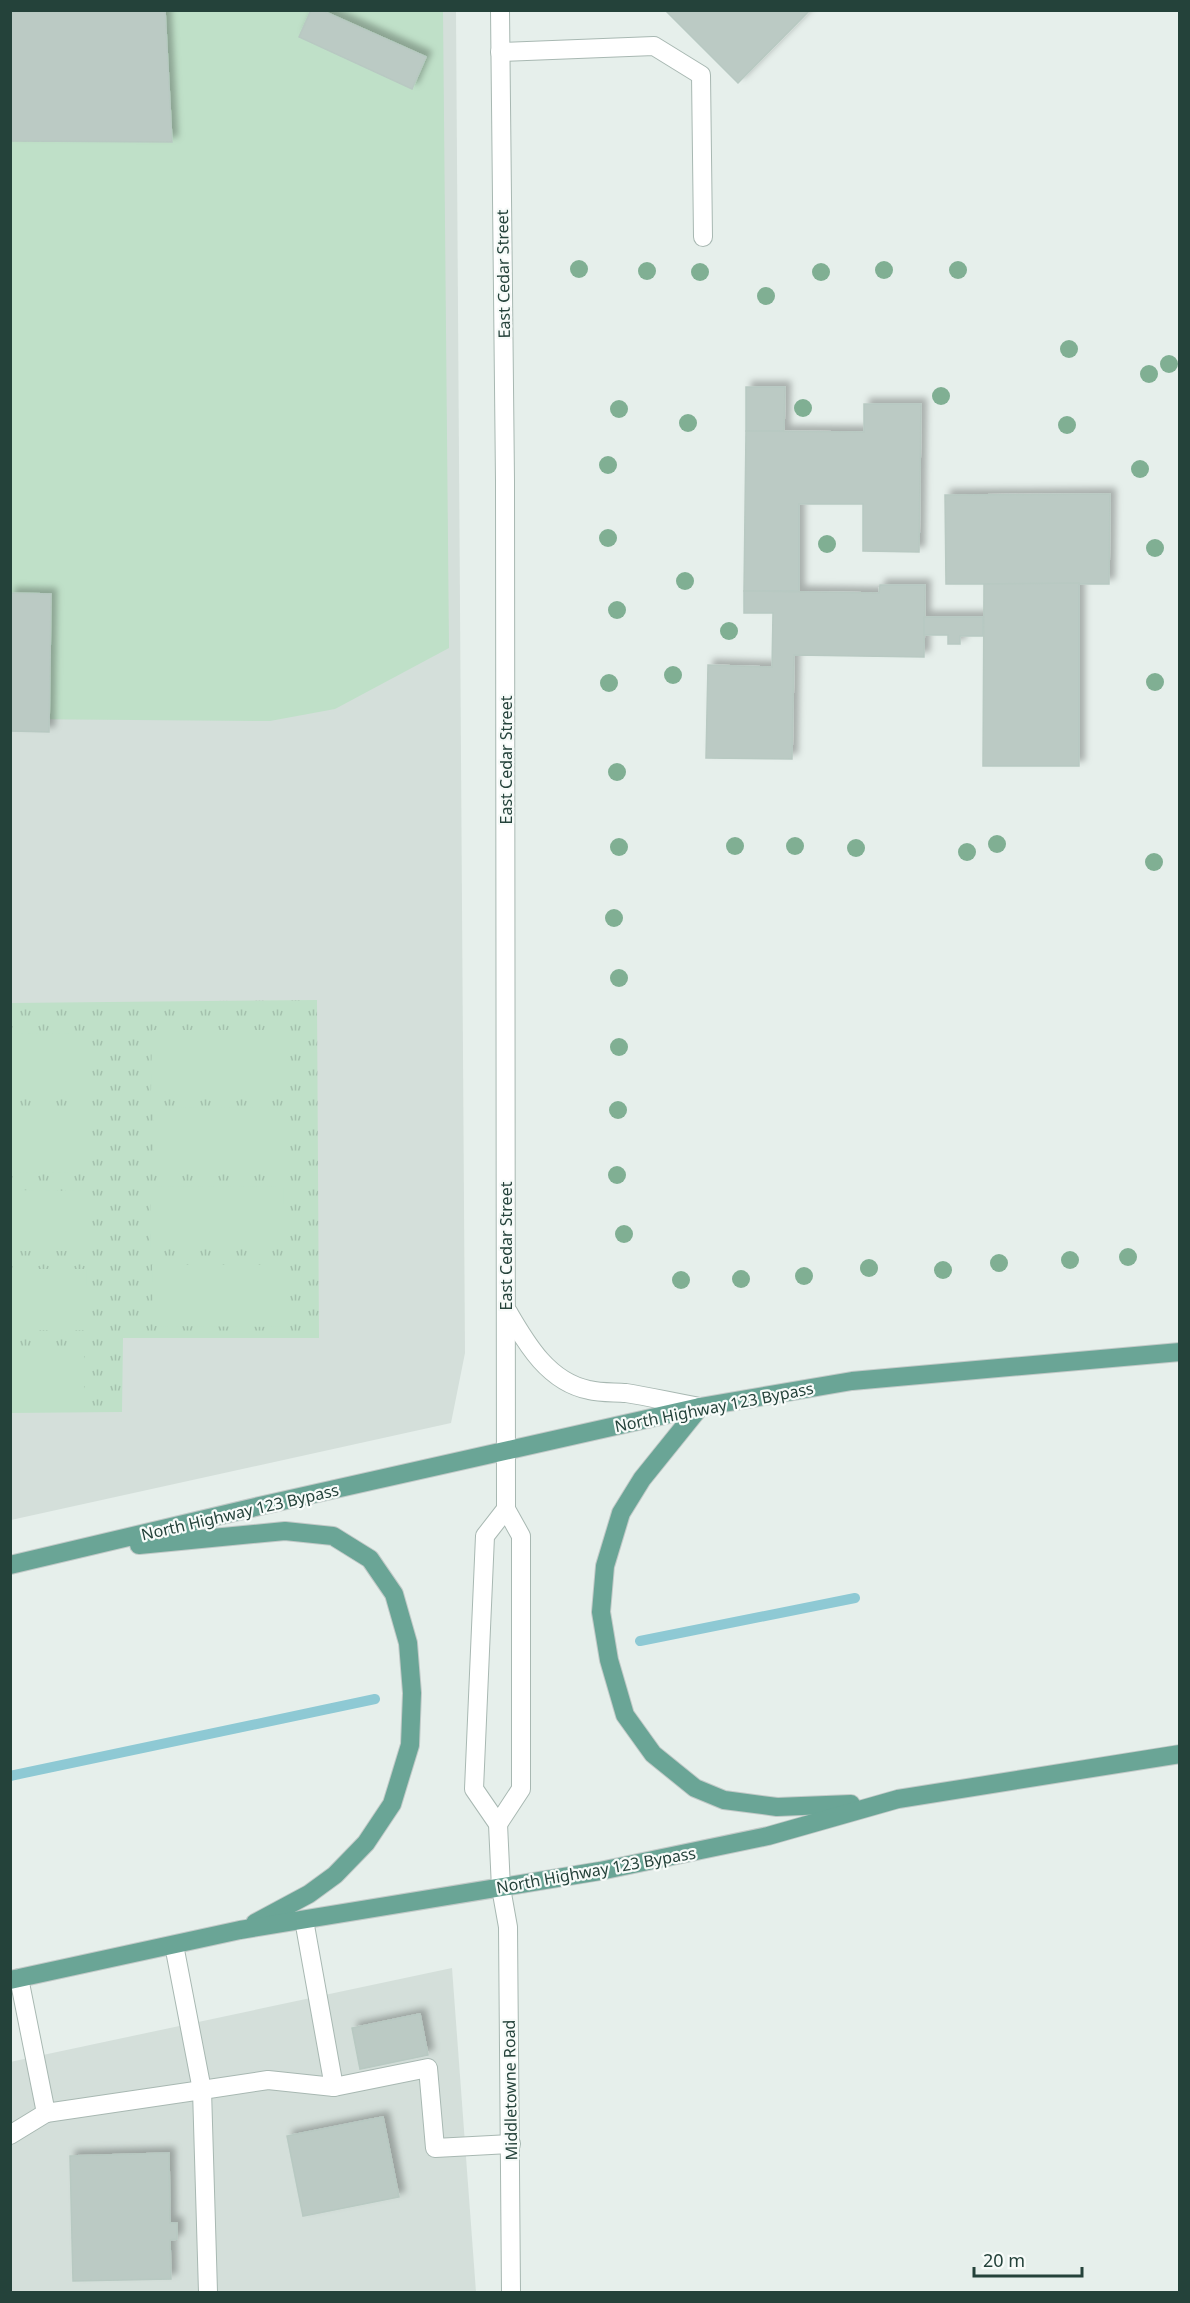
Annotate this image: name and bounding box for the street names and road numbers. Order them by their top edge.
street label: East Cedar Street [491,209,515,339]
street label: East Cedar Street [495,695,517,824]
street label: East Cedar Street [495,1181,517,1310]
street label: North Highway 123 Bypass [613,1377,815,1437]
street label: North Highway 123 Bypass [139,1479,341,1545]
street label: North Highway 123 Bypass [495,1842,697,1898]
street label: Middletowne Road [498,2019,522,2161]

